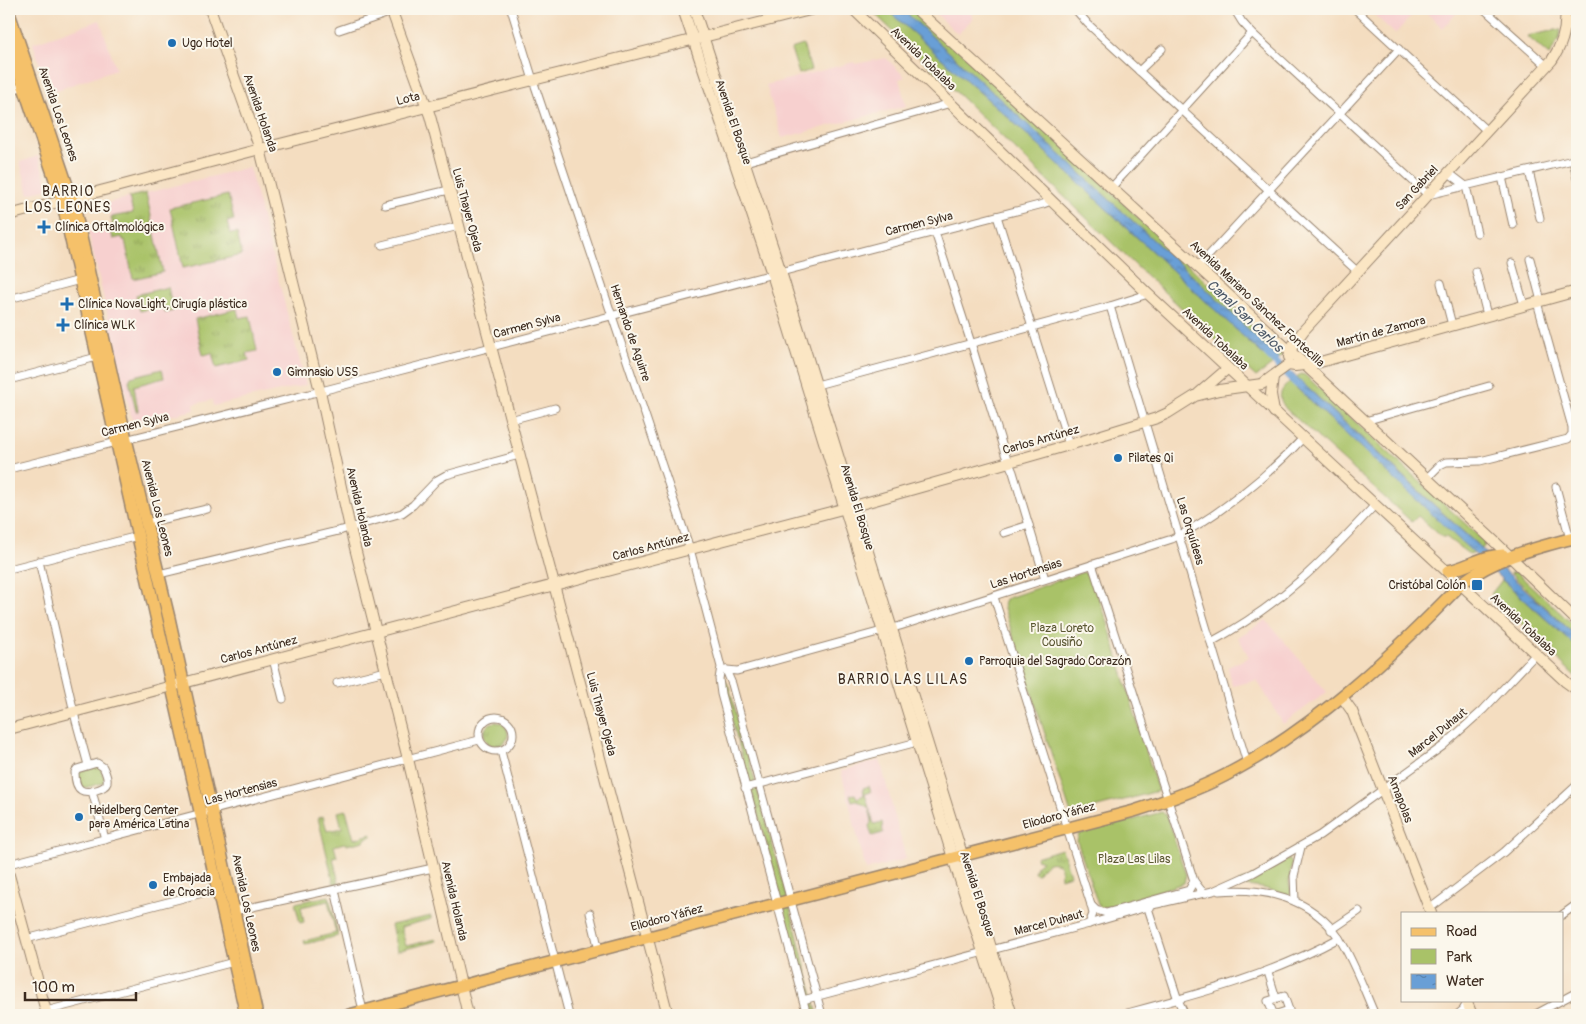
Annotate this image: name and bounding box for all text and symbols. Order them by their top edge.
street label: Avenida Tobalaba [887,24,959,94]
place label: Ugo Hotel [182,36,233,51]
marker: Ugo Hotel [166,37,178,49]
street label: Avenida Los Leones [35,65,81,164]
street label: Avenida Holanda [240,72,280,154]
street label: Avenida El Bosque [711,77,755,167]
street label: Lota [395,89,422,109]
street label: San Gabriel [1392,162,1442,214]
street label: Luis Thayer Ojeda [449,166,486,254]
district label: BARRIO LOS LEONES [25,183,111,216]
street label: Carmen Sylva [884,208,955,240]
marker: Clínica Oftalmológica [37,220,51,234]
place label: Clínica Oftalmológica [55,220,164,235]
street label: Avenida Mariano Sánchez Fontecilla [1186,238,1328,371]
water label: Canal San Carlos [1203,276,1288,357]
street label: Hernando de Aguirre [606,283,654,384]
marker: Clínica NovaLight, Cirugía plástica [60,297,74,311]
place label: Clínica NovaLight, Cirugía plástica [78,297,248,312]
street label: Avenida Tobalaba [1179,304,1252,374]
street label: Carmen Sylva [492,310,563,342]
street label: Martín de Zamora [1335,313,1427,351]
marker: Clínica WLK [56,318,70,332]
place label: Clínica WLK [74,318,135,333]
place label: Gimnasio USS [287,365,358,380]
marker: Gimnasio USS [271,366,283,378]
street label: Carmen Sylva [100,409,171,441]
street label: Carlos Antúnez [1001,422,1081,458]
place label: Pilates Qi [1128,451,1173,466]
marker: Pilates Qi [1112,452,1124,464]
street label: Avenida Los Leones [138,458,176,559]
street label: Avenida El Bosque [837,462,877,552]
street label: Avenida Holanda [343,466,376,549]
street label: Las Orquídeas [1173,495,1208,567]
street label: Carlos Antúnez [611,530,691,564]
street label: Las Hortensias [988,555,1064,593]
place label: Cristóbal Colón [1388,578,1466,593]
marker: Cristóbal Colón [1470,578,1484,592]
street label: Avenida Tobalaba [1487,590,1560,660]
park label: Plaza Loreto Cousiño [1030,621,1095,650]
street label: Carlos Antúnez [219,633,299,667]
place label: Parroquia del Sagrado Corazón [979,654,1132,669]
marker: Parroquia del Sagrado Corazón [963,655,975,667]
street label: Luis Thayer Ojeda [583,670,620,758]
district label: BARRIO LAS LILAS [838,671,968,688]
street label: Marcel Duhaut [1406,705,1470,761]
street label: Amapolas [1384,773,1416,825]
street label: Las Hortensias [203,775,279,809]
street label: Eliodoro Yáñez [1021,799,1097,833]
place label: Heidelberg Center para América Latina [89,803,190,832]
marker: Heidelberg Center para América Latina [73,811,85,823]
street label: Avenida El Bosque [956,849,998,939]
park label: Plaza Las Lilas [1098,852,1171,867]
street label: Avenida Los Leones [228,853,264,954]
street label: Avenida Holanda [438,860,471,943]
place label: Embajada de Croacia [163,871,215,900]
marker: Embajada de Croacia [147,879,159,891]
street label: Eliodoro Yáñez [629,901,705,935]
street label: Marcel Duhaut [1013,907,1085,939]
legend [1401,912,1564,1002]
text: Road [1446,922,1477,941]
text: Park [1446,948,1473,967]
scale bar [25,969,136,1001]
text: Water [1446,972,1485,991]
text: 100 m [32,978,75,997]

